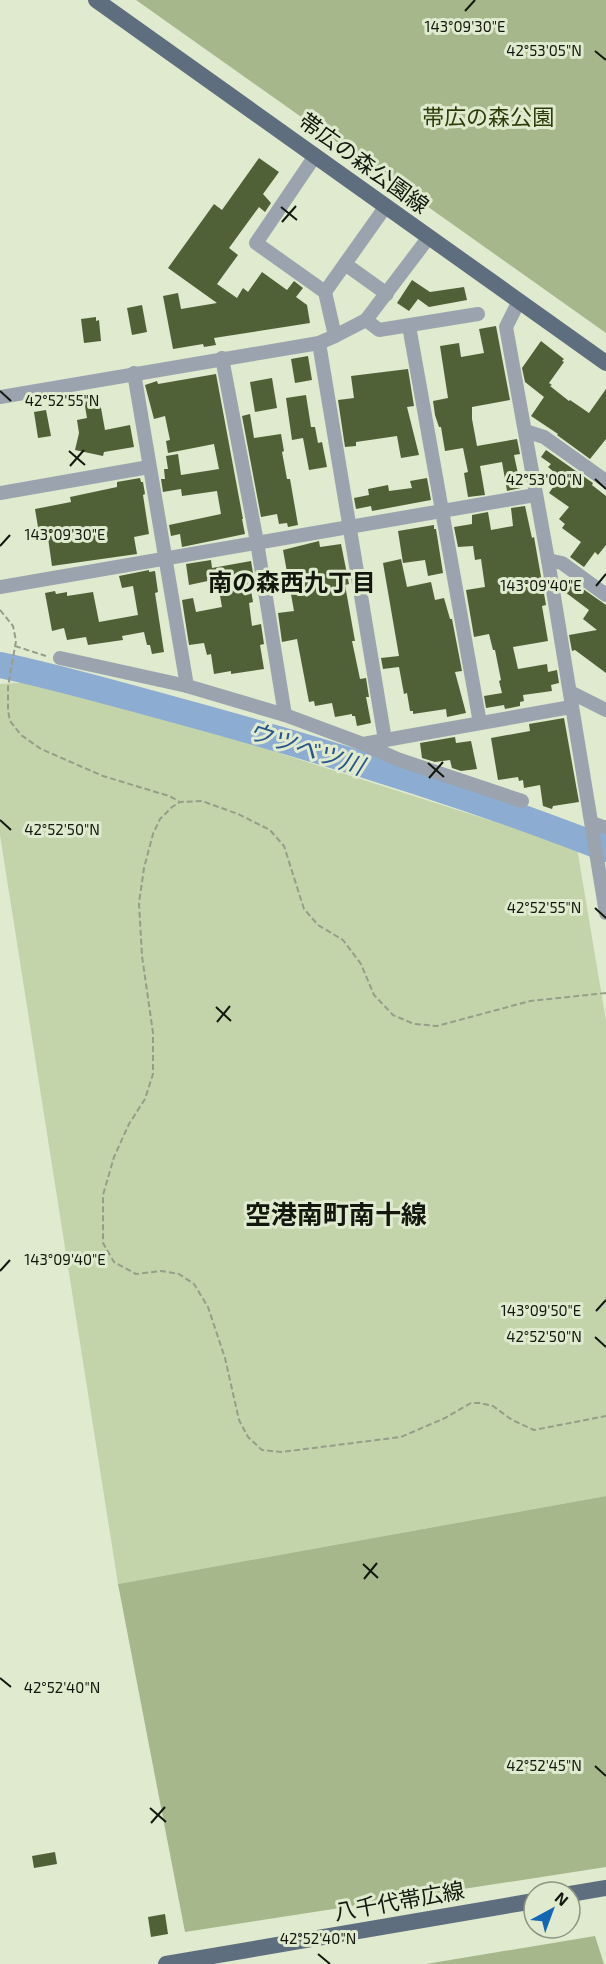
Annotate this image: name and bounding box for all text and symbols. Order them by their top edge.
text: 143°09'30"E [425,17,505,35]
text: 42°53'05"N [506,41,582,59]
park label: 帯広の森公園 [422,103,554,129]
street label: 帯広の森公園線 [295,106,435,218]
text: 42°52'55"N [25,391,99,409]
text: 42°53'00"N [506,470,582,488]
text: 143°09'30"E [25,525,105,543]
district label: 南の森西九丁目 [208,567,376,596]
text: 143°09'40"E [500,576,582,594]
water label: ウツベツ川 [245,715,371,781]
text: 42°52'50"N [24,820,100,838]
text: 42°52'55"N [507,898,581,916]
district label: 空港南町南十線 [245,1198,427,1229]
text: 143°09'40"E [24,1250,106,1268]
text: 143°09'50"E [501,1301,581,1319]
text: 42°52'50"N [506,1327,582,1345]
text: 42°52'40"N [24,1678,100,1696]
text: 42°52'45"N [506,1756,582,1774]
street label: 八千代帯広線 [332,1876,466,1924]
north arrow [522,1880,582,1940]
text: N [552,1887,573,1909]
text: 42°52'40"N [280,1929,356,1947]

